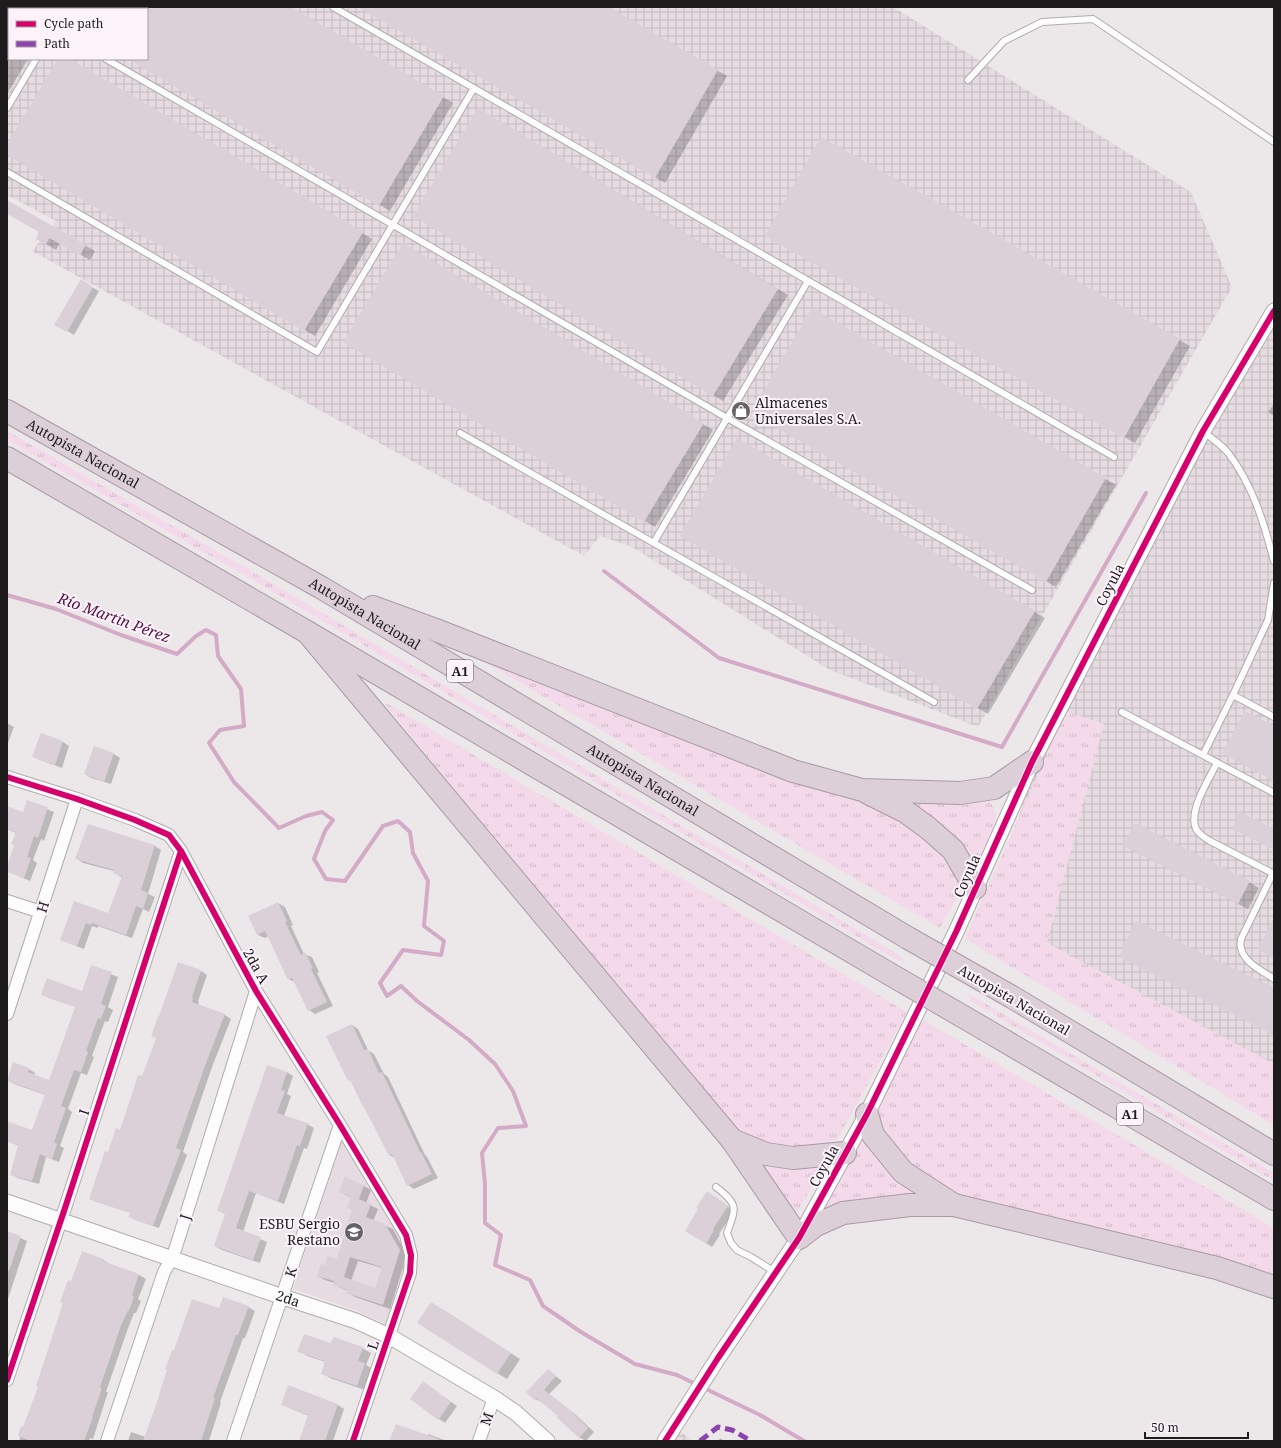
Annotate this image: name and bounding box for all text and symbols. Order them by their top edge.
legend [8,8,148,60]
text: Cycle path [44,15,104,32]
text: Path [44,35,70,52]
place label: Almacenes Universales S.A. [755,393,861,428]
shop icon: Almacenes Universales S.A. [730,400,752,422]
street label: Autopista Nacional [23,414,144,493]
street label: Coyula [1091,560,1128,609]
street label: Autopista Nacional [306,573,425,654]
water label: Río Martín Pérez [54,587,174,647]
road number: A1 [447,660,473,682]
street label: Autopista Nacional [584,739,703,820]
street label: Coyula [949,851,985,900]
street label: H [32,899,53,915]
street label: 2da A [239,945,274,987]
street label: Autopista Nacional [955,960,1074,1040]
road number: A1 [1117,1103,1143,1125]
street label: I [74,1106,93,1117]
street label: Coyula [804,1141,843,1190]
street label: J [174,1212,194,1223]
place label: ESBU Sergio Restano [259,1214,340,1249]
school or university icon: ESBU Sergio Restano [343,1221,365,1243]
street label: K [280,1264,301,1279]
street label: 2da [273,1285,303,1311]
street label: L [362,1338,383,1352]
street label: M [475,1410,498,1428]
scale bar [1145,1414,1248,1440]
text: 50 m [1151,1419,1179,1436]

